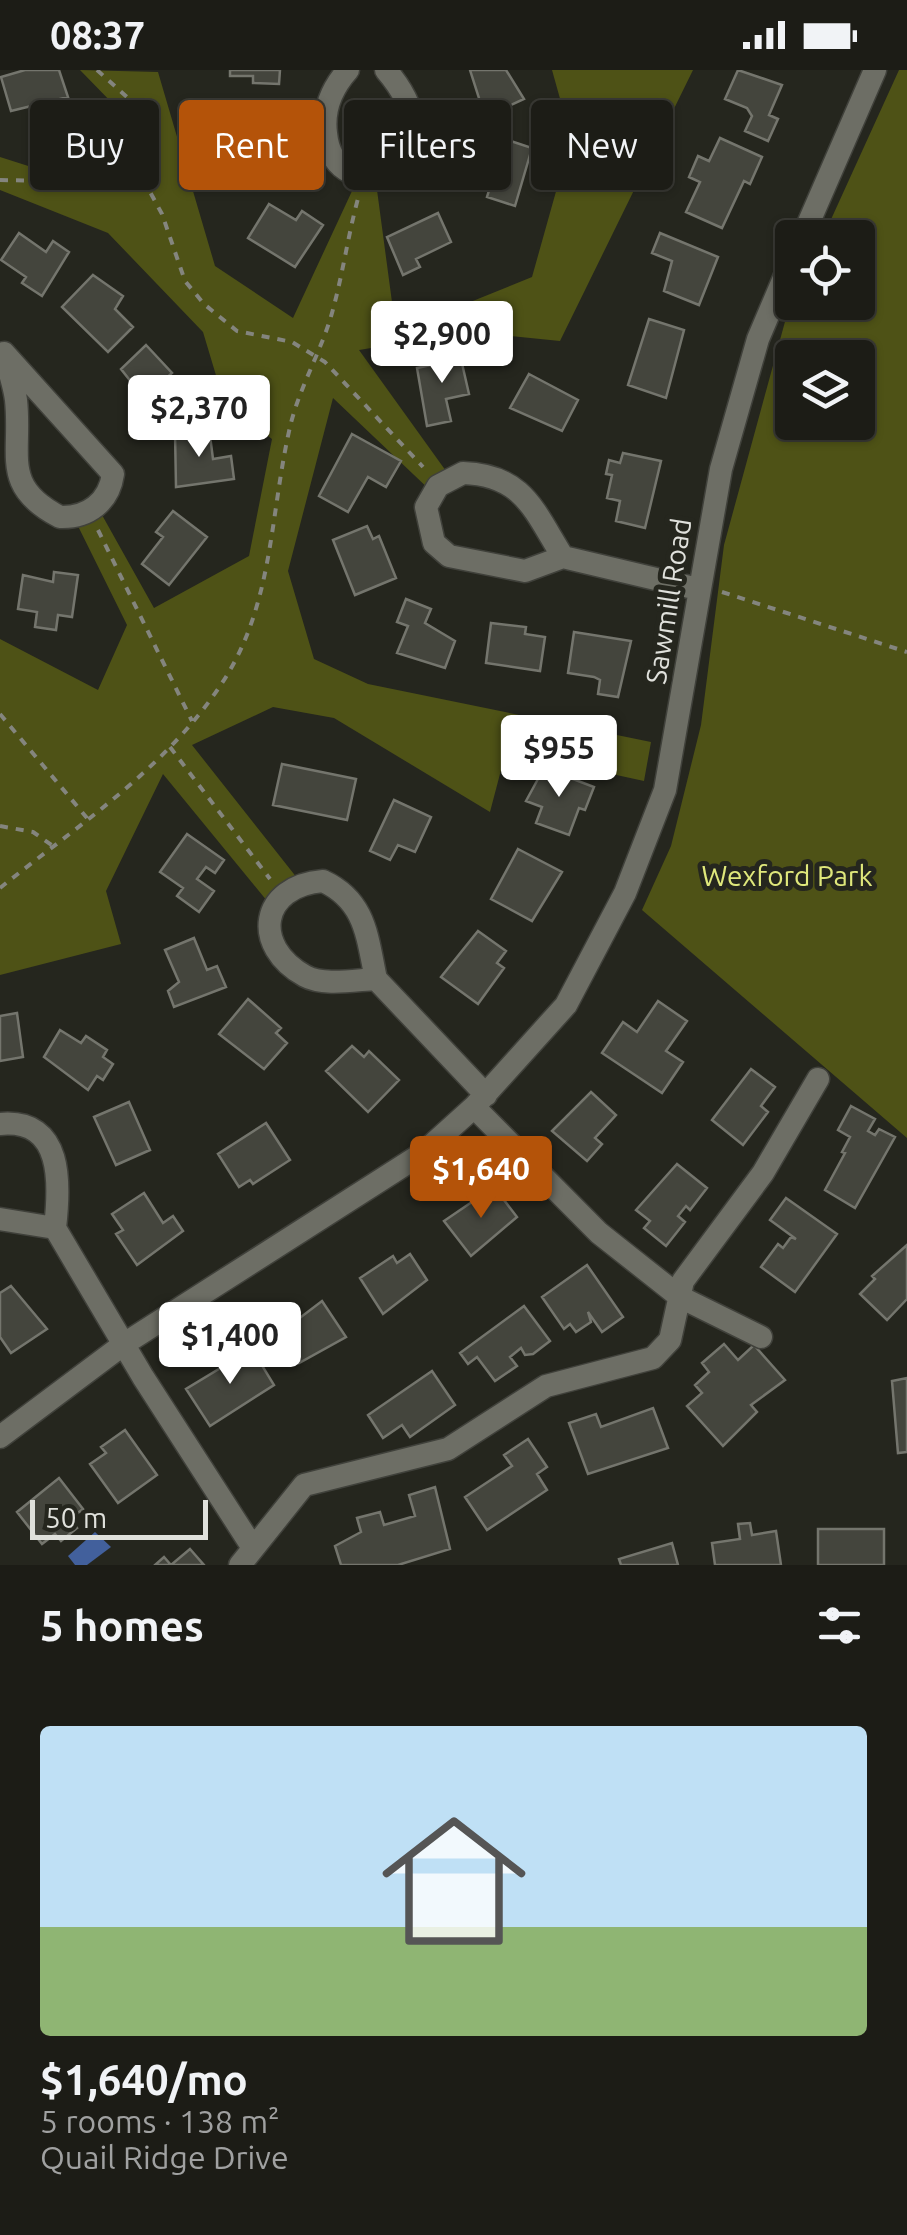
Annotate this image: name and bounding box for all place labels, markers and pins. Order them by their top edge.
pin: $2,900 [361,301,523,386]
pin: $2,370 [118,375,280,460]
pin: $955 [500,715,618,800]
pin: $1,640 [400,1136,562,1221]
pin: $1,400 [149,1302,311,1387]

